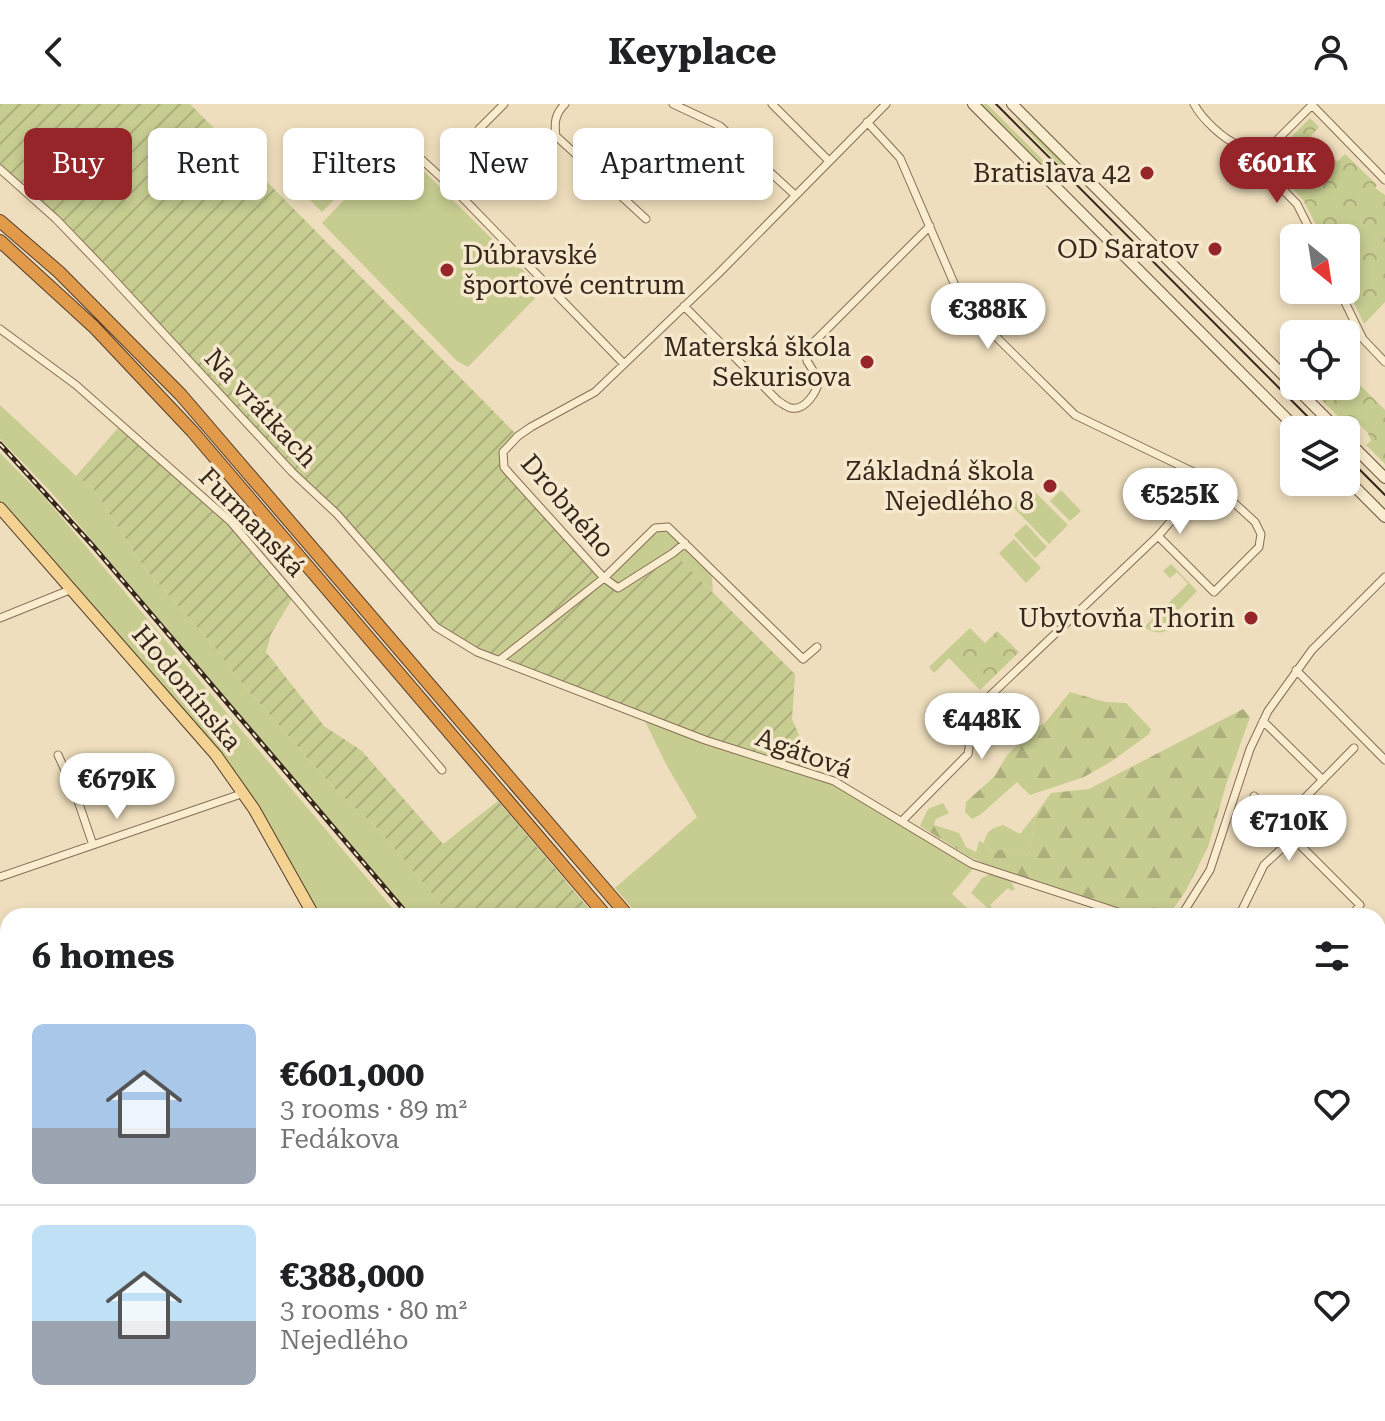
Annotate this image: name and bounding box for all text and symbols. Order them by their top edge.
icon: back [32,30,76,74]
icon: person [1309,30,1353,74]
text: Keyplace [608,31,777,73]
chip: Buy [24,128,132,200]
chip: Rent [148,128,267,200]
chip: Filters [283,128,424,200]
chip: New [440,128,557,200]
chip: Apartment [573,128,773,200]
pin: €601K [1221,137,1333,205]
text: €601K [1238,148,1316,178]
place label: Bratislava 42 [973,158,1131,188]
marker: Bratislava 42 [1138,164,1156,182]
north arrow [1280,224,1360,304]
map controls [1280,224,1360,496]
place label: OD Saratov [1057,234,1199,264]
place label: Dúbravské športové centrum [463,240,686,300]
marker: OD Saratov [1206,240,1224,258]
marker: Dúbravské športové centrum [438,261,456,279]
pin: €388K [932,283,1044,351]
text: €388K [949,294,1027,324]
button: locate [1280,320,1360,400]
place label: Materská škola Sekurisova [664,332,851,392]
street label: Na vrátkach [199,343,324,474]
marker: Materská škola Sekurisova [858,353,876,371]
button: layers [1280,416,1360,496]
street label: Drobného [515,448,621,564]
place label: Základná škola Nejedlého 8 [846,456,1034,516]
street label: Furmanská [193,462,311,582]
pin: €525K [1124,468,1236,536]
marker: Základná škola Nejedlého 8 [1041,477,1059,495]
text: €525K [1141,479,1219,509]
place label: Ubytovňa Thorin [1018,603,1235,633]
marker: Ubytovňa Thorin [1242,609,1260,627]
street label: Hodonínska [126,619,248,757]
pin: €448K [926,693,1038,761]
text: €448K [943,704,1021,734]
street label: Agátová [752,722,856,784]
pin: €679K [61,753,173,821]
text: €679K [78,764,156,794]
pin: €710K [1233,795,1345,863]
text: €710K [1250,806,1328,836]
icon: filters [1310,934,1354,978]
text: 6 homes [32,936,175,976]
text: €601,000 [280,1054,424,1094]
icon: home [96,1056,192,1152]
icon: heart [1310,1082,1354,1126]
text: 3 rooms · 89 m² [280,1094,467,1124]
text: Fedákova [280,1124,399,1154]
text: €388,000 [280,1255,424,1295]
icon: home [96,1257,192,1353]
icon: heart [1310,1283,1354,1327]
text: 3 rooms · 80 m² [280,1295,467,1325]
text: Nejedlého [280,1325,408,1355]

